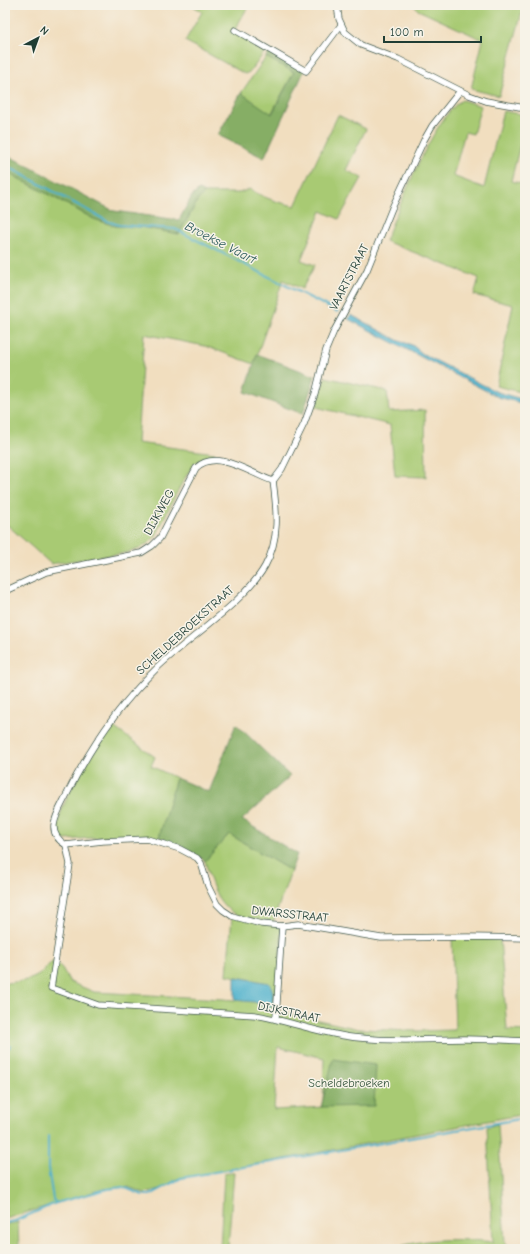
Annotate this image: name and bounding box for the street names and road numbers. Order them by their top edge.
street label: VAARTSTRAAT [326,241,372,312]
street label: DIJKWEG [141,486,177,537]
street label: SCHELDEBROEKSTRAAT [133,582,237,677]
street label: DWARSSTRAAT [251,903,330,925]
street label: DIJKSTRAAT [257,999,322,1026]

